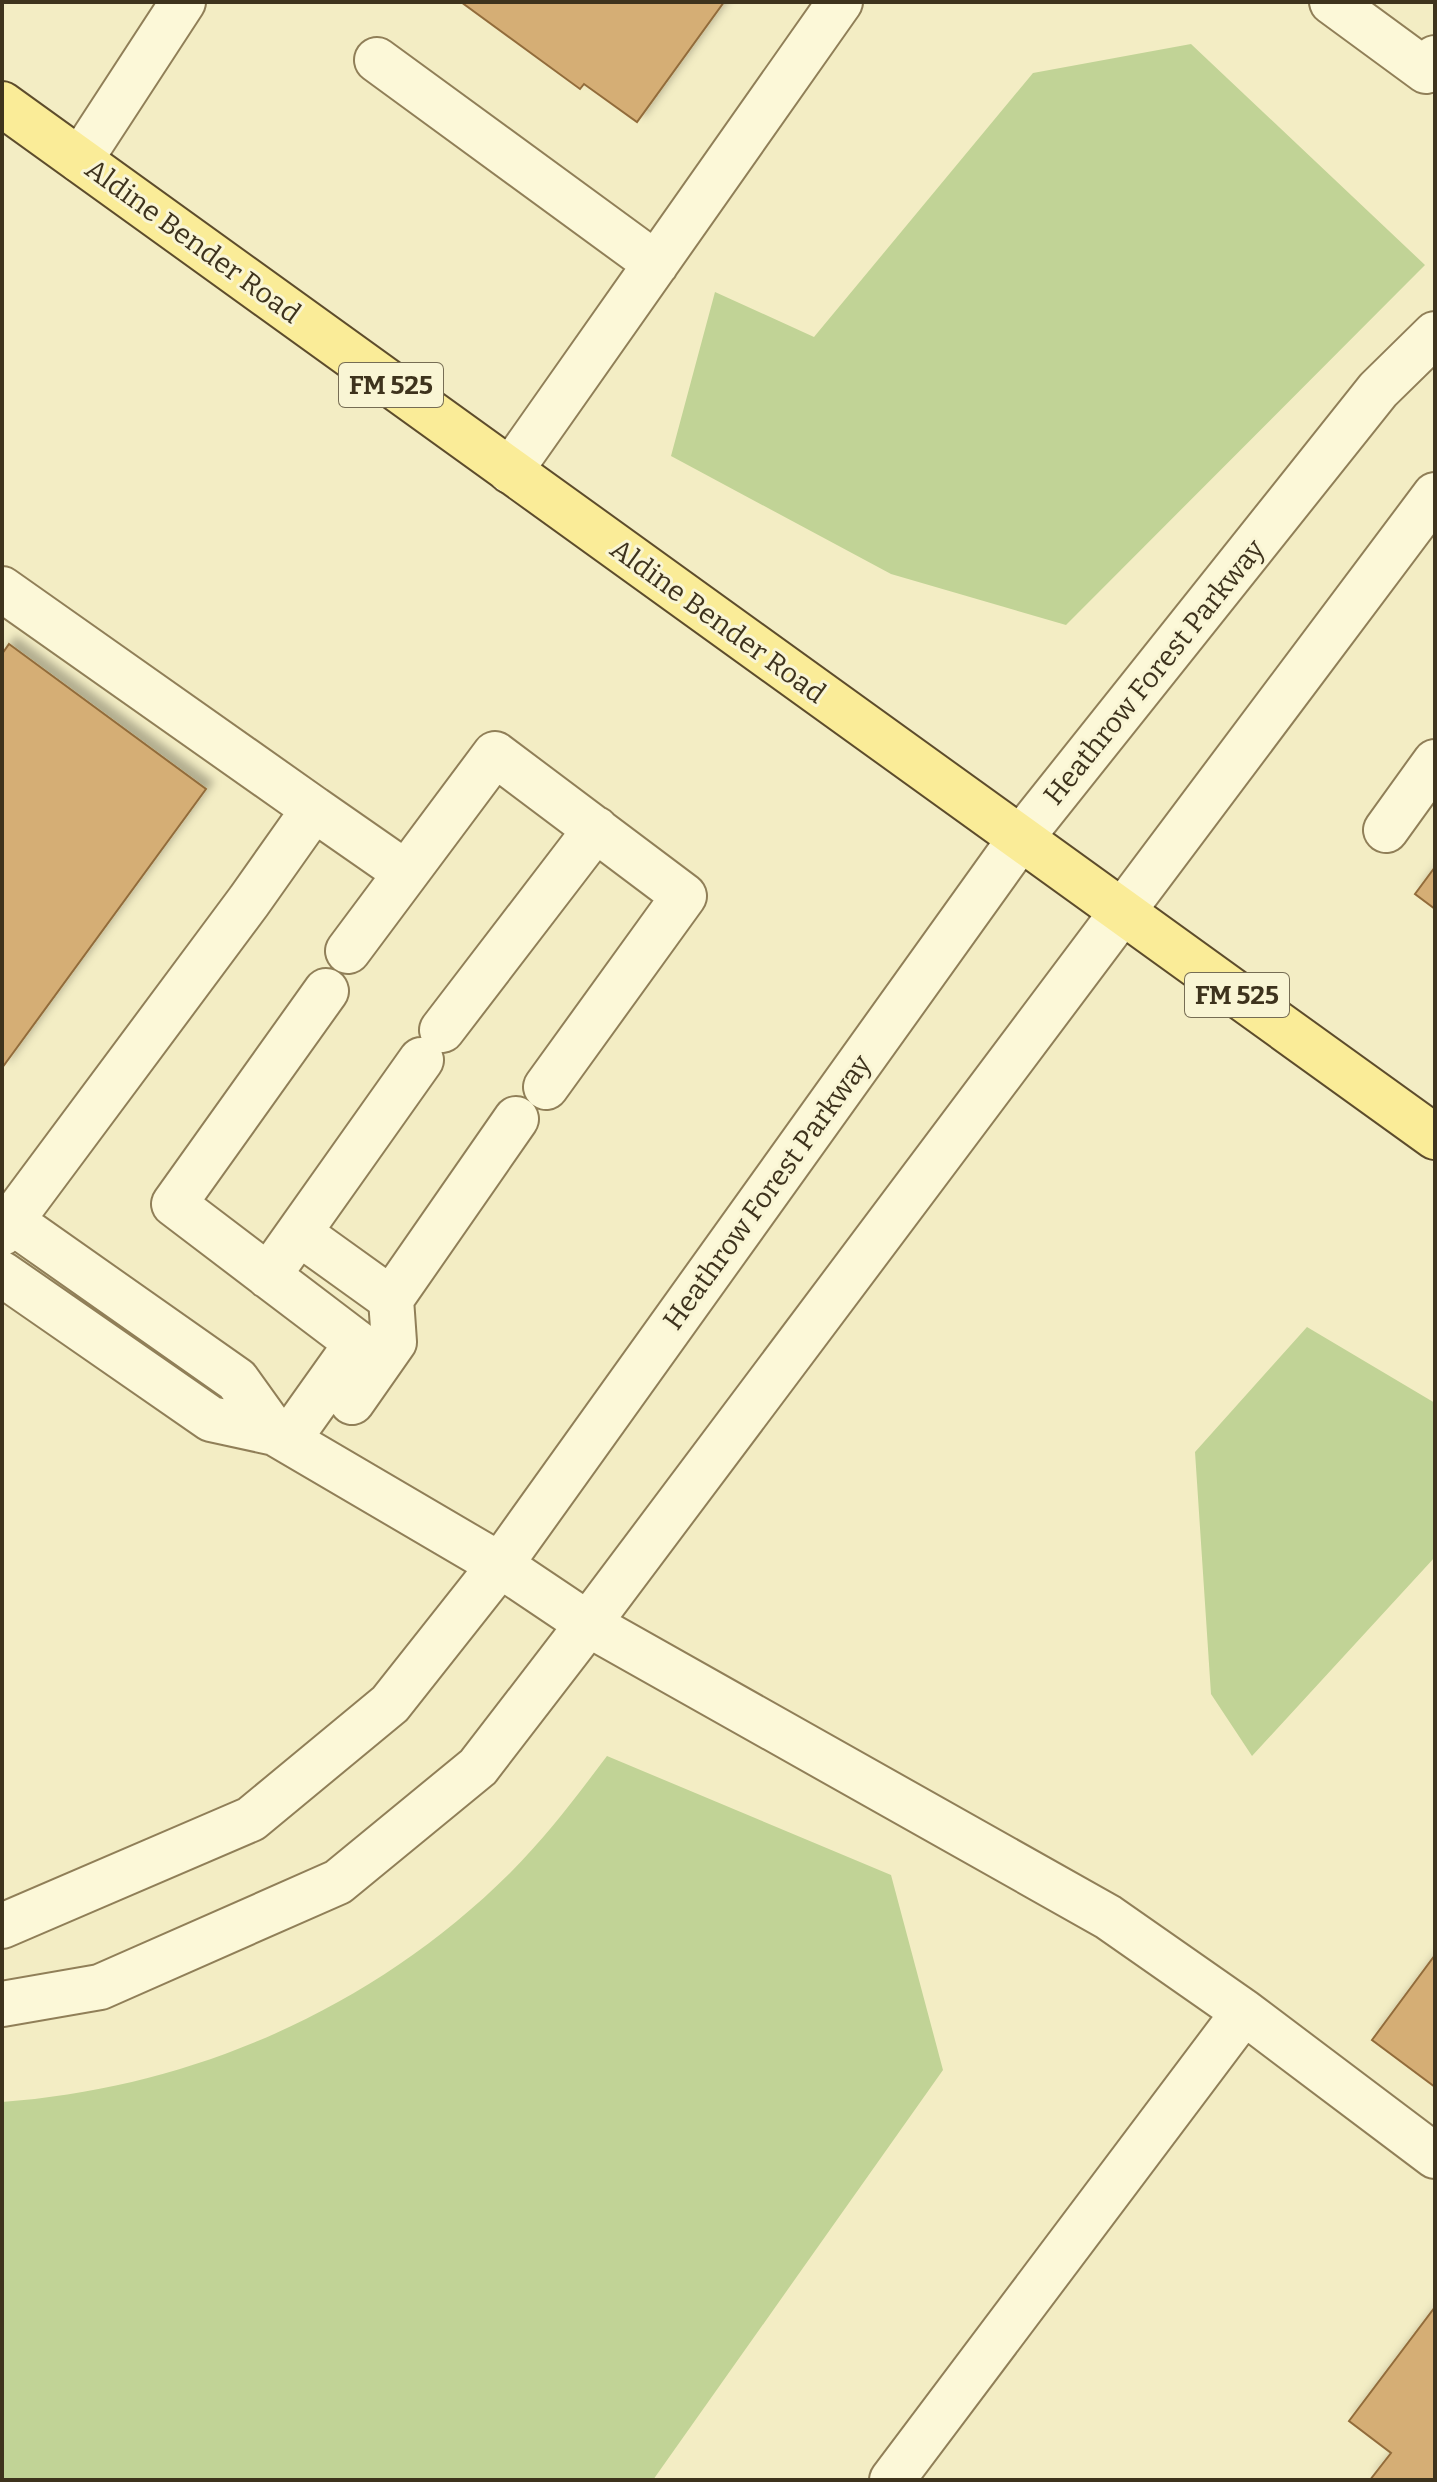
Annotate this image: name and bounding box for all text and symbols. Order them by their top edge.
street label: Aldine Bender Road [79,152,307,330]
road number: FM 525 [339,363,443,407]
street label: Aldine Bender Road [604,532,832,710]
street label: Heathrow Forest Parkway [1037,533,1271,811]
road number: FM 525 [1185,973,1289,1017]
street label: Heathrow Forest Parkway [656,1048,878,1336]

